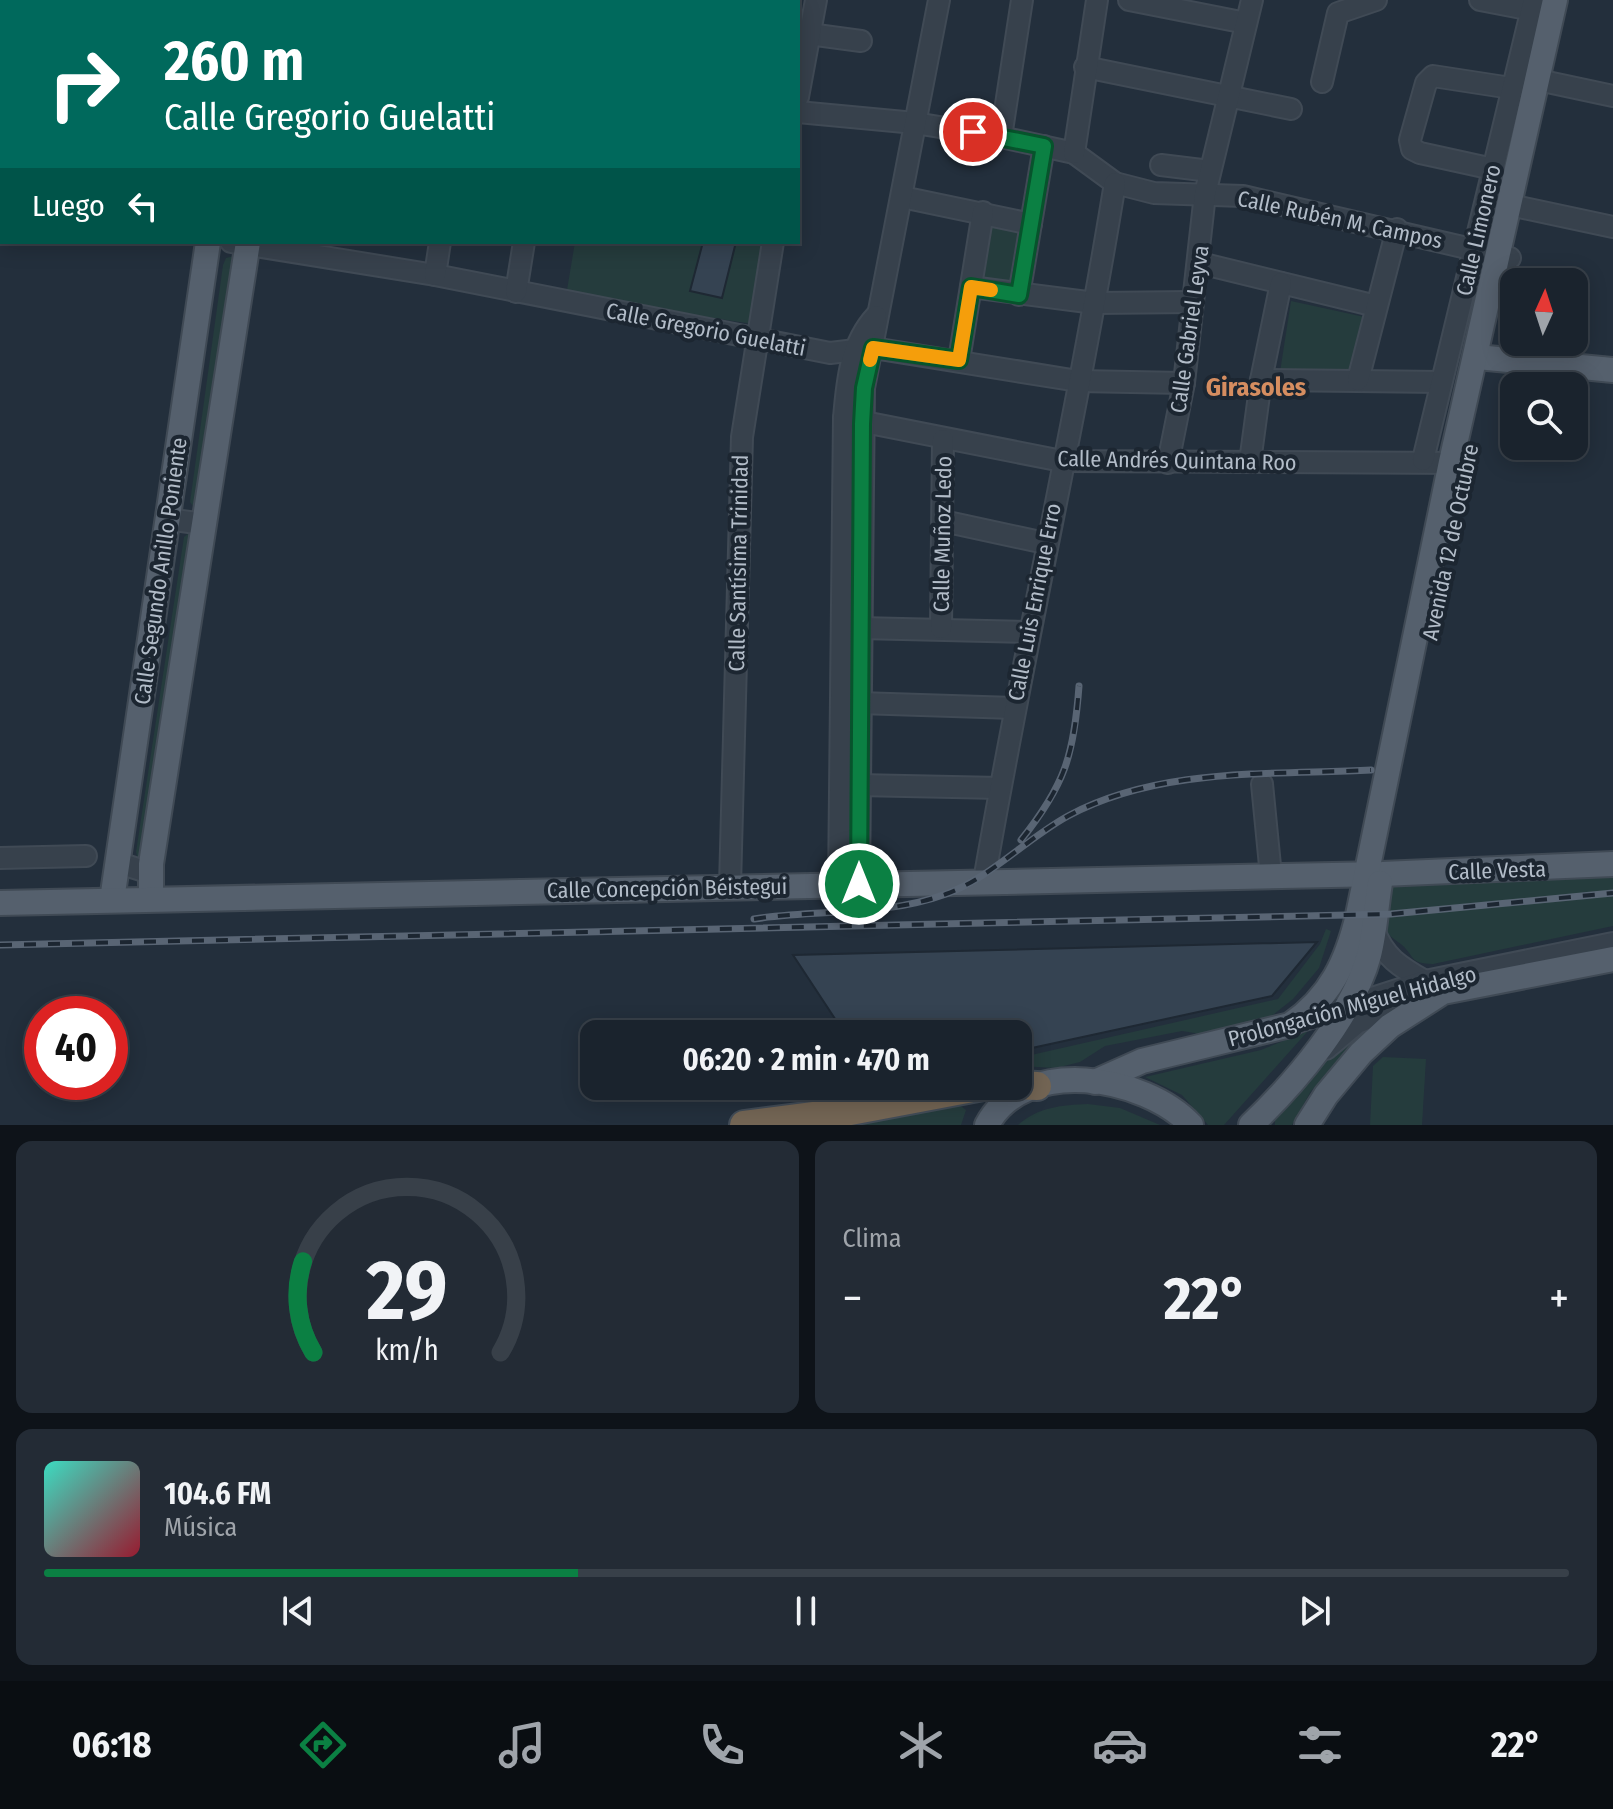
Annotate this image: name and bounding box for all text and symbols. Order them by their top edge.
text: 260 m [164,28,304,95]
icon: right [32,32,136,136]
text: Calle Gregorio Guelatti [164,96,495,140]
pin [939,98,1007,166]
icon: arrive [951,110,995,154]
street label: Calle Limonero [1450,162,1507,298]
icon: left [121,184,165,228]
street label: Calle Rubén M. Campos [1235,185,1445,254]
text: Luego [32,188,105,224]
street label: Calle Gabriel Leyva [1164,243,1215,415]
north arrow [1500,268,1588,356]
map controls [1500,268,1588,460]
street label: Calle Gregorio Guelatti [604,297,808,362]
district label: Girasoles [1206,372,1306,403]
button: search [1500,372,1588,460]
street label: Calle Segundo Anillo Poniente [128,436,193,706]
street label: Avenida 12 de Octubre [1417,442,1484,643]
street label: Calle Andrés Quintana Roo [1057,445,1297,476]
street label: Calle Santísima Trinidad [723,454,754,672]
street label: Calle Muñoz Ledo [928,455,957,613]
street label: Calle Luis Enrique Erro [1002,501,1067,703]
position arrow [817,842,901,926]
street label: Calle Vesta [1448,855,1546,886]
street label: Calle Concepción Béistegui [547,873,788,904]
street label: Prolongación Miguel Hidalgo [1225,960,1479,1053]
speed limit sign: 40 [24,996,128,1100]
text: 06:20 · 2 min · 470 m [682,1042,930,1078]
text: Clima [843,1223,902,1254]
text: 29 [366,1241,448,1341]
text: 22° [1164,1263,1247,1335]
text: − [843,1272,862,1325]
text: + [1549,1272,1569,1325]
text: km/h [375,1333,439,1368]
text: 104.6 FM [164,1476,271,1512]
text: Música [164,1512,237,1543]
icon: previous [276,1589,320,1633]
icon: pause [784,1589,828,1633]
icon: next [1293,1589,1337,1633]
icon: directions [295,1717,351,1773]
icon: music [494,1717,550,1773]
icon: phone [694,1717,750,1773]
icon: climate [893,1717,949,1773]
icon: car [1092,1717,1148,1773]
icon: filters [1292,1717,1348,1773]
text: 06:18 [72,1723,151,1767]
text: 22° [1491,1723,1541,1767]

